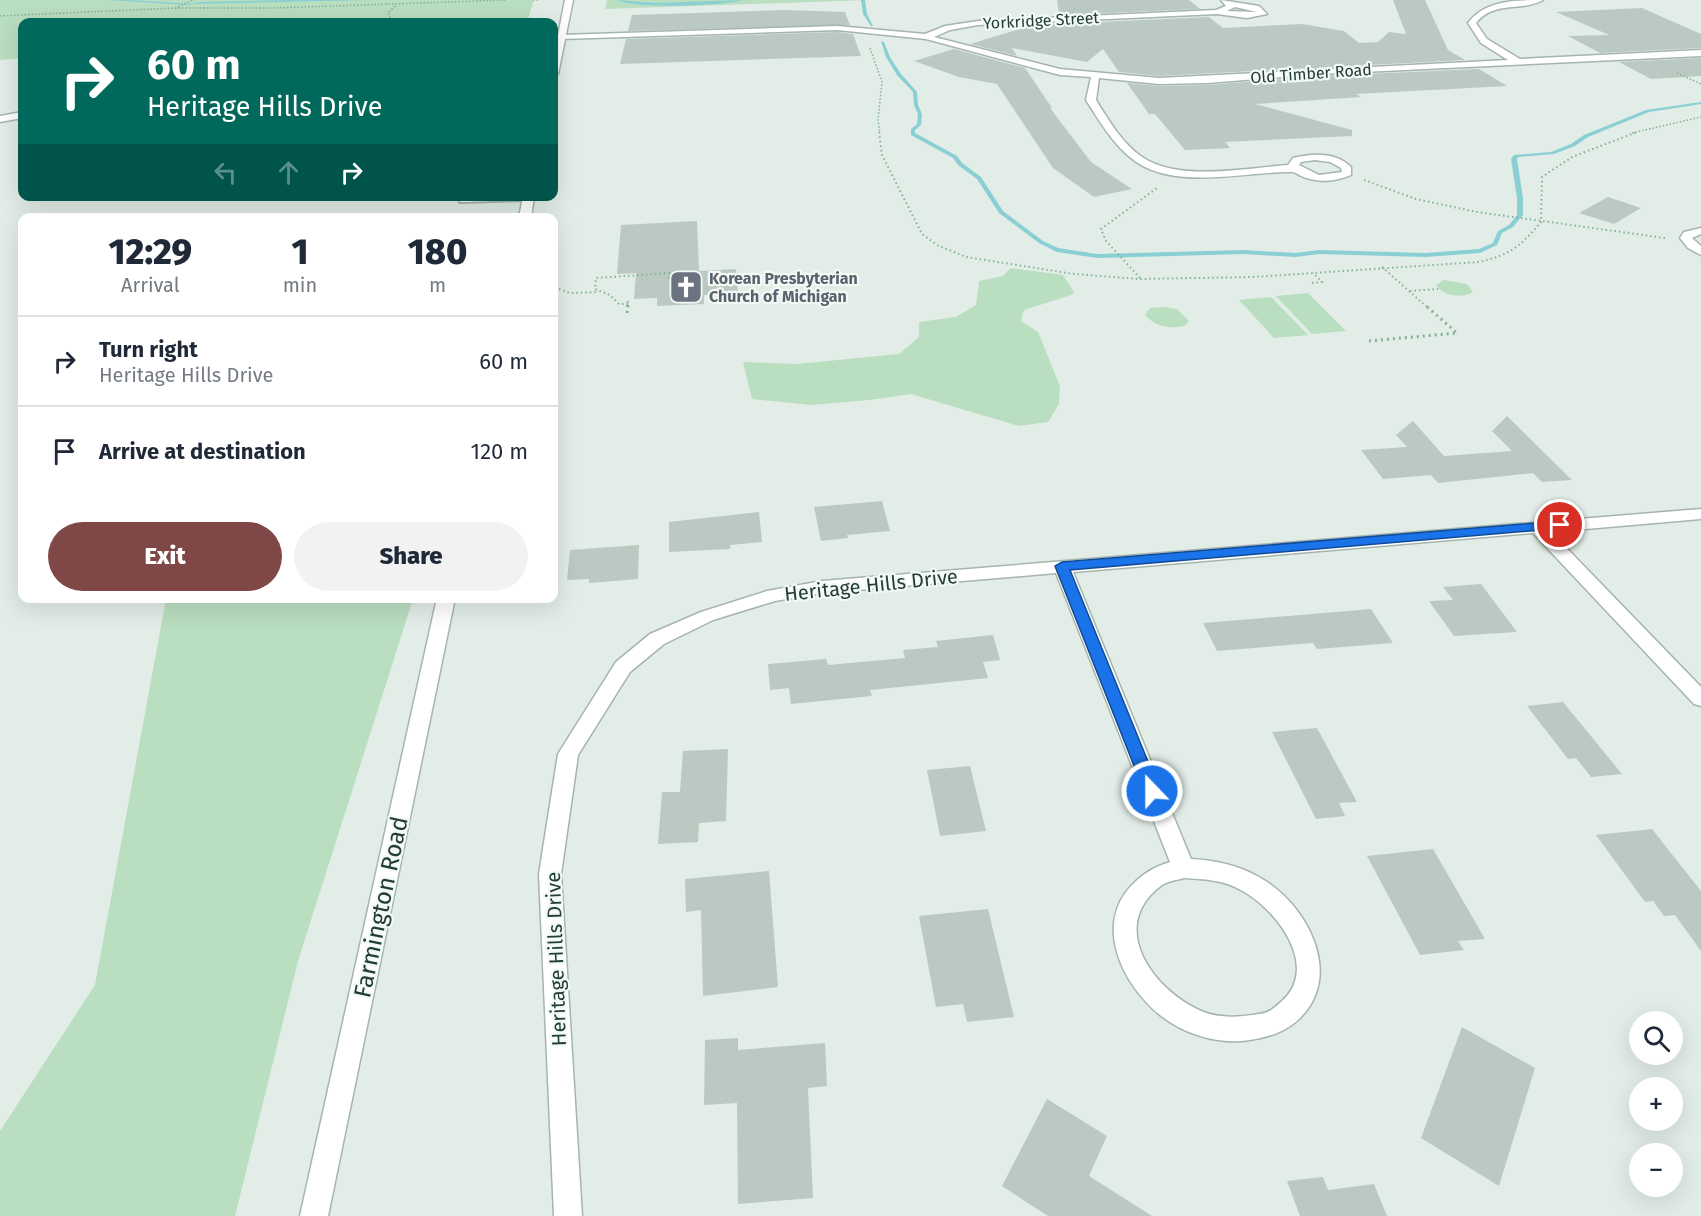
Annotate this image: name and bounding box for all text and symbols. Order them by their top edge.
street label: Yorkridge Street [982,8,1100,33]
text: 60 m [147,40,241,90]
icon: right [48,42,126,120]
street label: Old Timber Road [1250,60,1372,87]
text: Heritage Hills Drive [147,91,382,123]
icon: left [209,156,242,189]
icon: ahead [272,156,305,189]
icon: right [335,156,368,189]
text: 12:29 [109,230,192,274]
text: 1 [291,230,308,274]
text: 180 [408,230,467,274]
church icon: Korean Presbyterian Church of Michigan [668,269,704,305]
place label: Korean Presbyterian Church of Michigan [709,269,858,306]
text: Arrival [121,273,180,297]
text: min [283,273,317,297]
text: m [429,273,446,297]
text: Turn right [99,336,198,363]
icon: right [48,345,81,378]
text: 60 m [479,348,528,375]
text: Heritage Hills Drive [99,363,273,387]
icon: arrive [48,435,81,468]
text: Arrive at destination [99,438,306,465]
text: 120 m [471,438,528,465]
pin [1534,499,1585,550]
icon: arrive [1543,508,1576,541]
button: Exit [48,522,282,591]
button: Share [294,522,528,591]
street label: Heritage Hills Drive [783,564,959,606]
position arrow [1120,759,1184,823]
street label: Farmington Road [348,814,414,1000]
street label: Heritage Hills Drive [541,871,571,1047]
map controls [1629,1011,1683,1197]
button: search [1629,1011,1683,1065]
button: + [1629,1077,1683,1131]
button: − [1629,1143,1683,1197]

